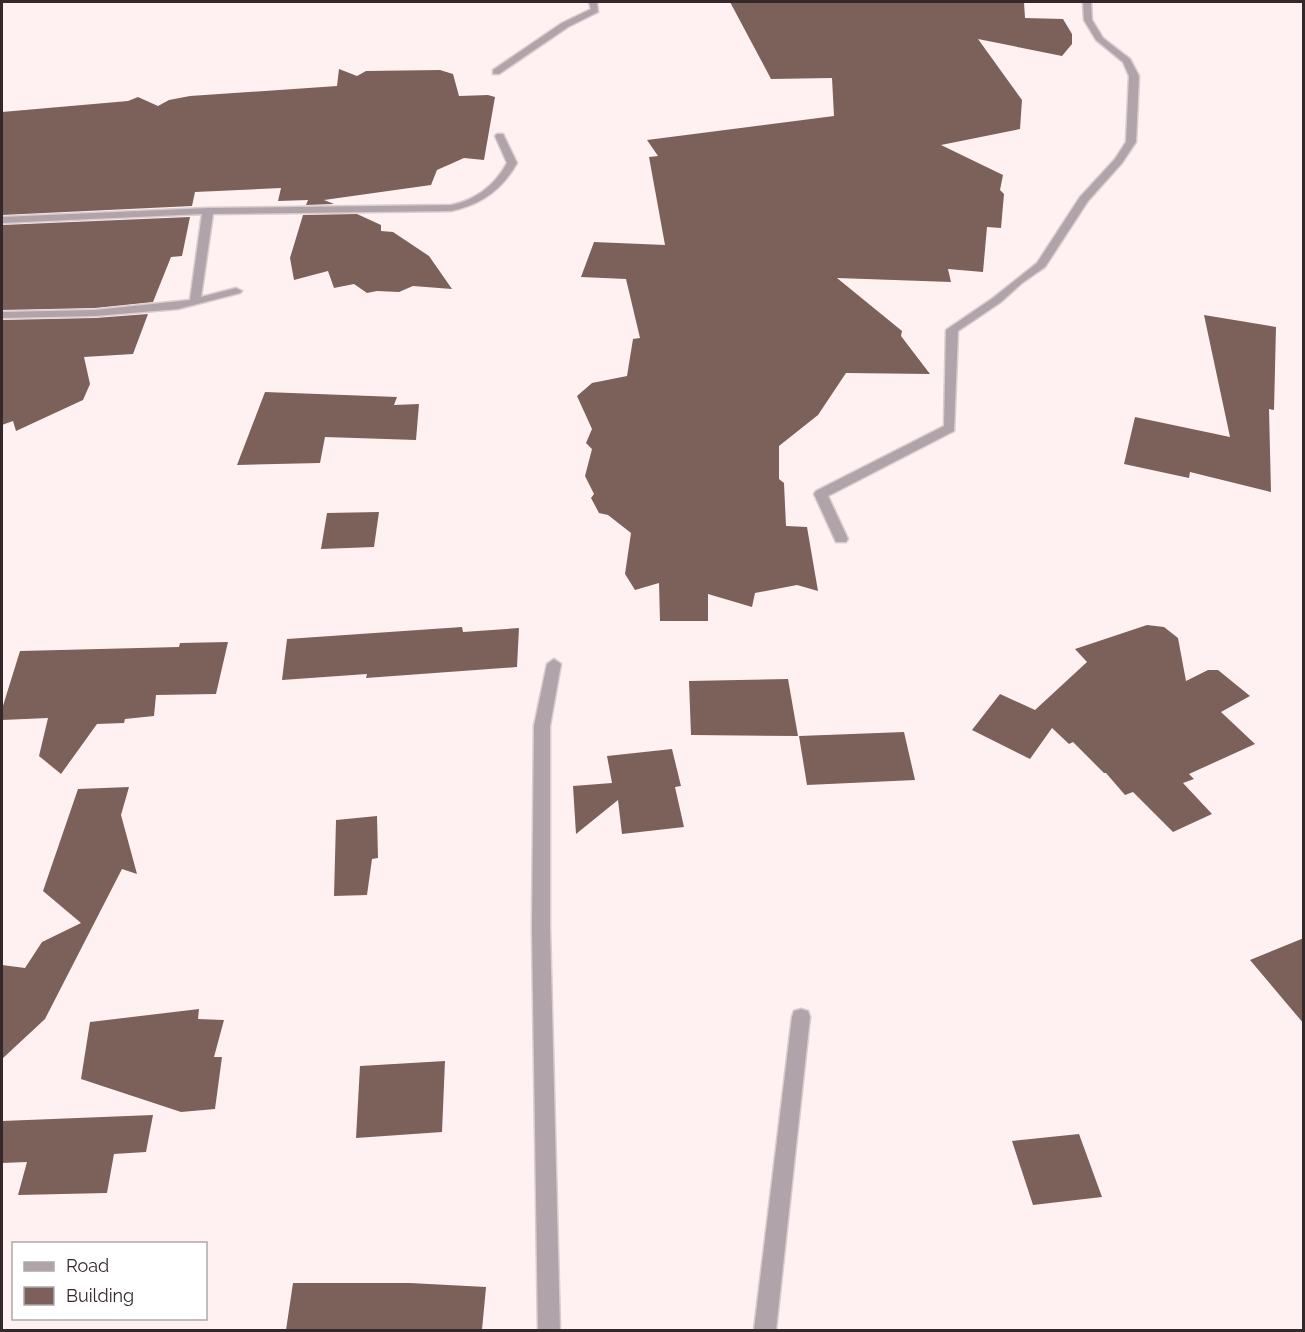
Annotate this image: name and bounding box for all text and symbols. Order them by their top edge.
legend [12,1242,207,1320]
text: Road [66,1255,109,1276]
text: Building [66,1285,134,1306]

